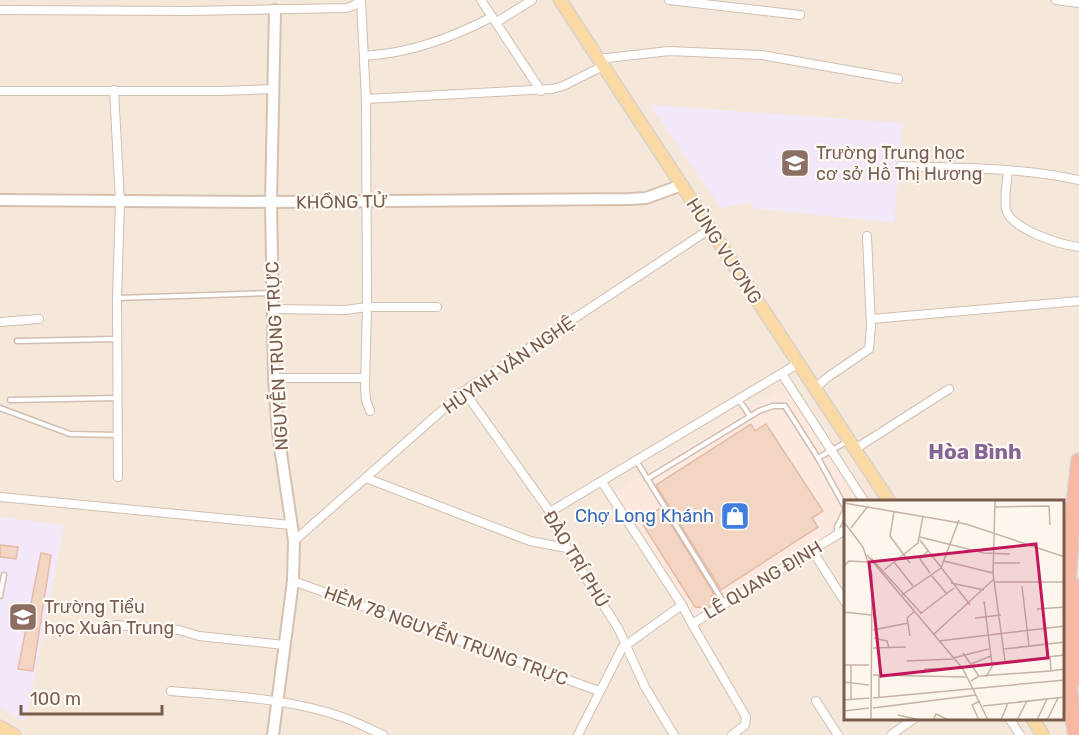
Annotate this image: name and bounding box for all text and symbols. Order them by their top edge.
place label: Trường Trung học cơ sở Hồ Thị Hương [816,142,982,185]
school or university icon: Trường Trung học cơ sở Hồ Thị Hương [779,147,811,179]
street label: KHỔNG TỬ [296,190,388,214]
street label: HÙNG VƯƠNG [682,194,766,308]
street label: NGUYỄN TRUNG TRỰC [258,261,293,451]
street label: HÙYNH VĂN NGHỆ [439,311,579,419]
district label: Hòa Bình [928,439,1022,464]
shop icon: Chợ Long Khánh [719,500,751,532]
inset map [844,500,1064,720]
place label: Chợ Long Khánh [575,505,714,527]
street label: ĐÀO TRÍ PHÚ [539,507,613,611]
street label: LÊ QUANG ĐỊNH [700,536,826,624]
street label: HẺM 78 NGUYỄN TRUNG TRỰC [321,578,572,690]
place label: Trường Tiểu học Xuân Trung [44,596,174,639]
school or university icon: Trường Tiểu học Xuân Trung [7,601,39,633]
scale bar [21,678,162,716]
text: 100 m [30,688,81,710]

